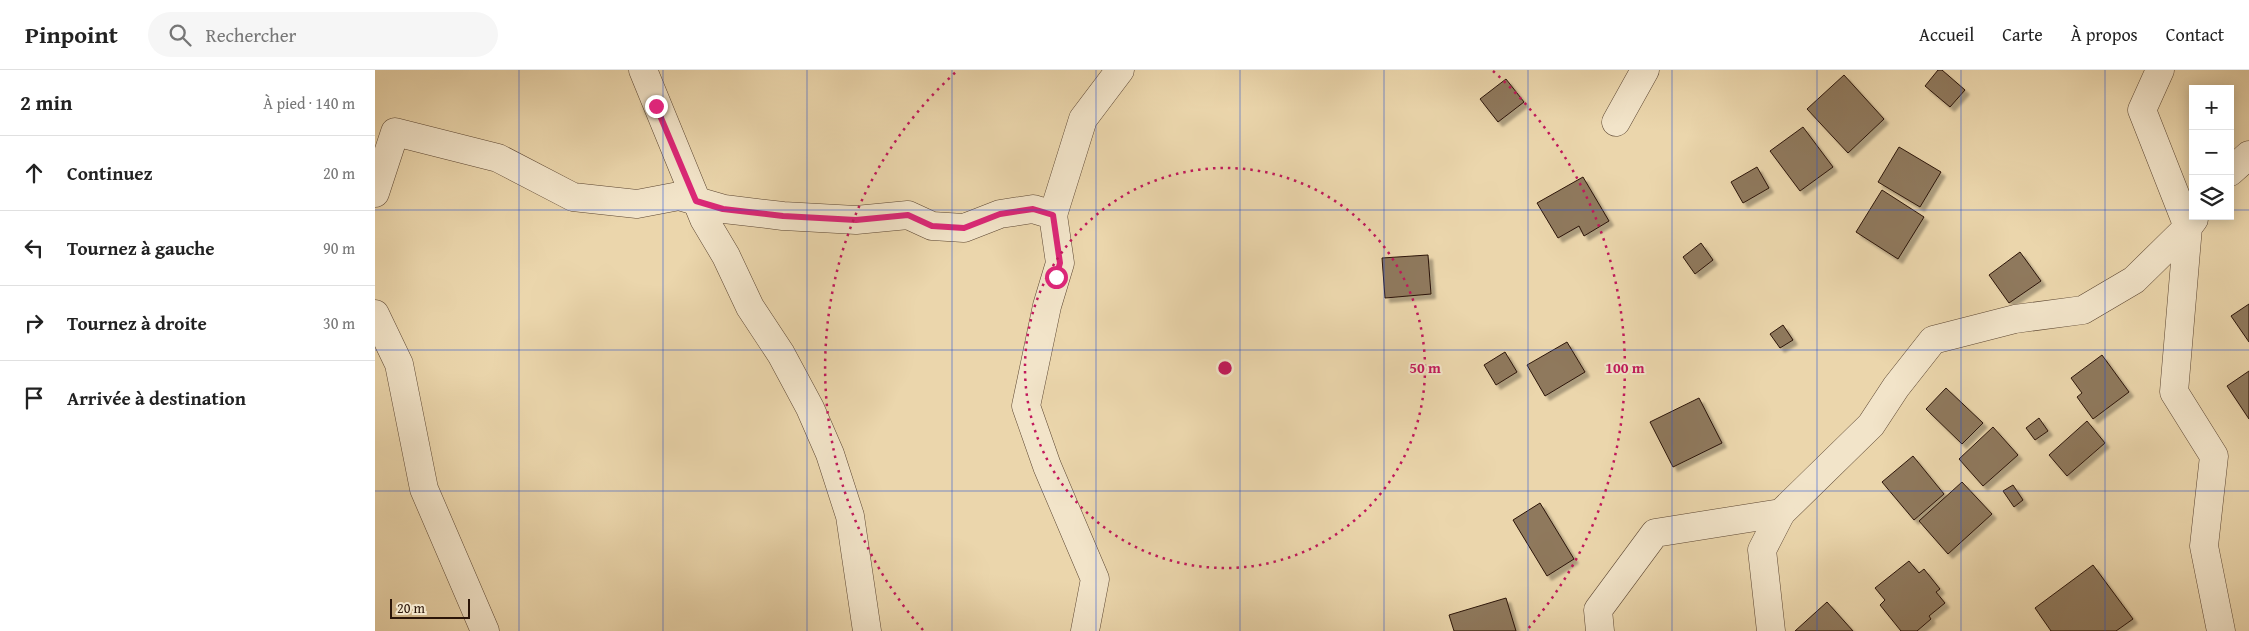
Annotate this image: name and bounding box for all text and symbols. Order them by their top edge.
search box [148,12,498,57]
text: Pinpoint [25,17,118,52]
icon: search [166,21,194,49]
text: Rechercher [206,21,296,49]
text: Accueil [1919,21,1974,48]
text: Carte [2002,21,2043,48]
text: À propos [2071,21,2138,48]
text: Contact [2166,21,2224,48]
map controls [2189,85,2234,220]
button: + [2189,85,2234,130]
text: 2 min [20,87,72,118]
text: À pied · 140 m [263,91,355,115]
route end [645,95,668,118]
button: − [2189,130,2234,175]
icon: ahead [20,159,48,187]
text: Continuez [67,159,153,187]
text: 20 m [323,161,355,185]
button: layers [2189,175,2234,220]
icon: left [20,234,48,262]
text: Tournez à gauche [67,234,215,262]
text: 90 m [323,236,355,260]
route start [1045,266,1068,289]
icon: right [20,309,48,337]
text: Tournez à droite [67,309,207,337]
text: 30 m [323,311,355,335]
text: 50 m [1409,357,1441,378]
text: 100 m [1605,357,1645,378]
centre of rings [1216,359,1234,377]
icon: arrive [20,384,48,412]
text: Arrivée à destination [67,384,246,412]
scale bar [390,596,470,619]
text: 20 m [397,598,425,618]

